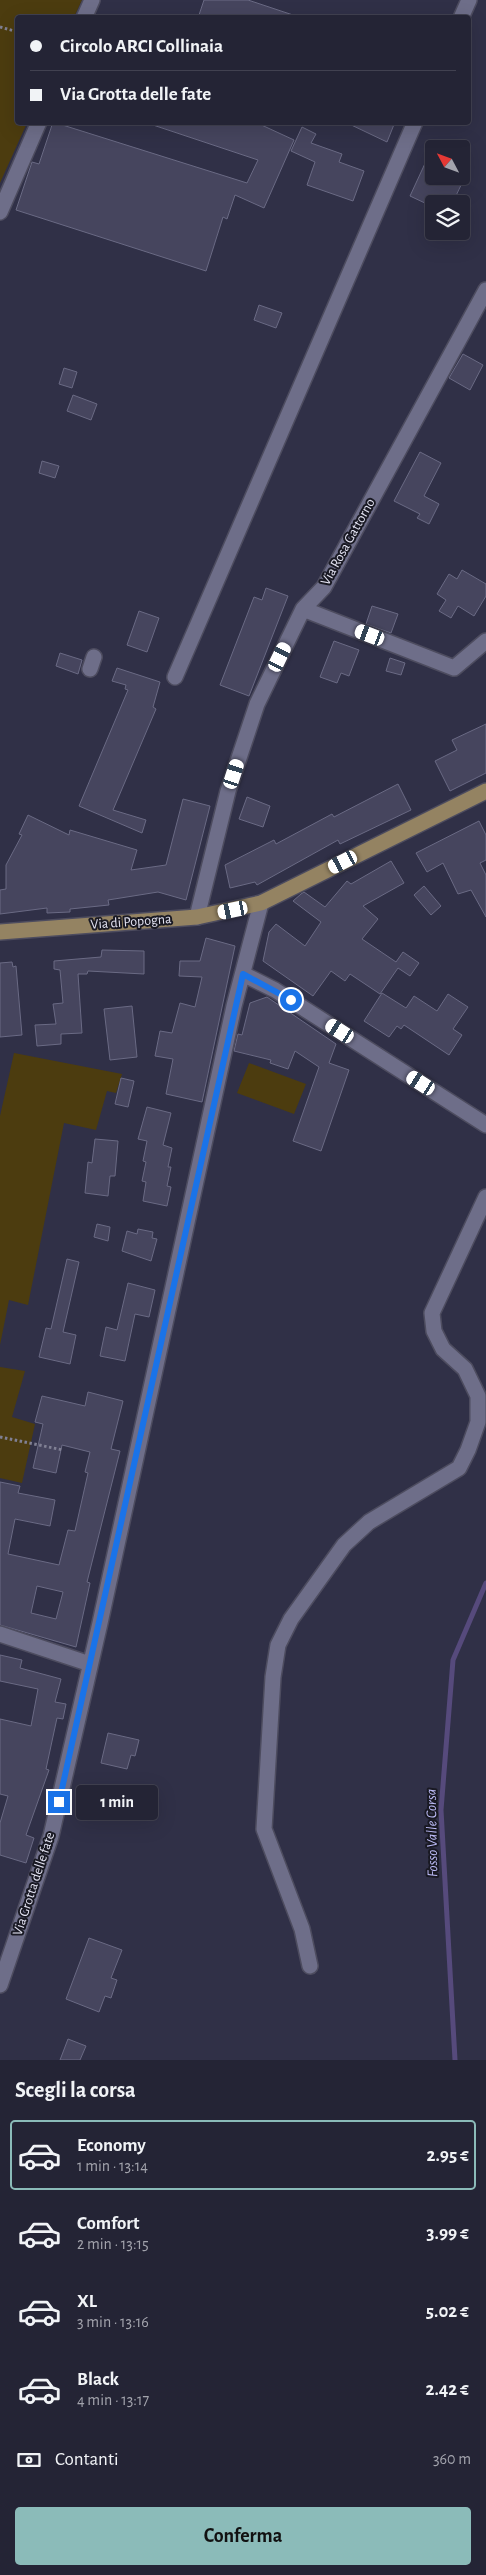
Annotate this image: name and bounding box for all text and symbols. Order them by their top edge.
text: Circolo ARCI Collinaia [60,37,223,56]
text: Via Grotta delle fate [60,85,211,104]
north arrow [425,140,470,185]
map controls [425,140,470,240]
button: layers [425,195,470,240]
street label: Via Rosa Gattorno [318,496,378,588]
car [353,623,386,647]
car [266,640,293,674]
car [222,757,245,791]
car [326,849,359,875]
car [216,900,249,920]
street label: Via di Popogna [90,912,172,932]
route start [280,989,302,1011]
car [323,1017,356,1045]
car [404,1069,437,1097]
callout: 1 min [76,1784,159,1820]
water label: Fosso Valle Corsa [424,1789,440,1877]
route end [48,1791,70,1813]
text: 1 min [100,1794,134,1810]
street label: Via Grotta delle fate [11,1830,57,1938]
text: Scegli la corsa [15,2079,136,2101]
icon: car [17,2133,62,2178]
text: Economy [77,2136,146,2155]
text: 2.95 € [427,2146,469,2165]
text: 1 min · 13:14 [77,2158,148,2174]
icon: car [17,2211,62,2256]
text: Comfort [77,2214,139,2233]
text: 3.99 € [426,2224,469,2243]
text: 2 min · 13:15 [77,2236,149,2252]
icon: car [17,2289,62,2334]
text: XL [77,2292,97,2311]
text: 5.02 € [426,2302,469,2321]
text: 3 min · 13:16 [77,2314,149,2330]
icon: car [17,2367,62,2412]
text: Black [77,2370,119,2389]
text: 2.42 € [425,2380,469,2399]
text: 4 min · 13:17 [77,2392,149,2408]
icon: cash [15,2446,43,2474]
text: Contanti [55,2450,119,2469]
text: 360 m [433,2451,471,2467]
button: Conferma [15,2507,471,2565]

